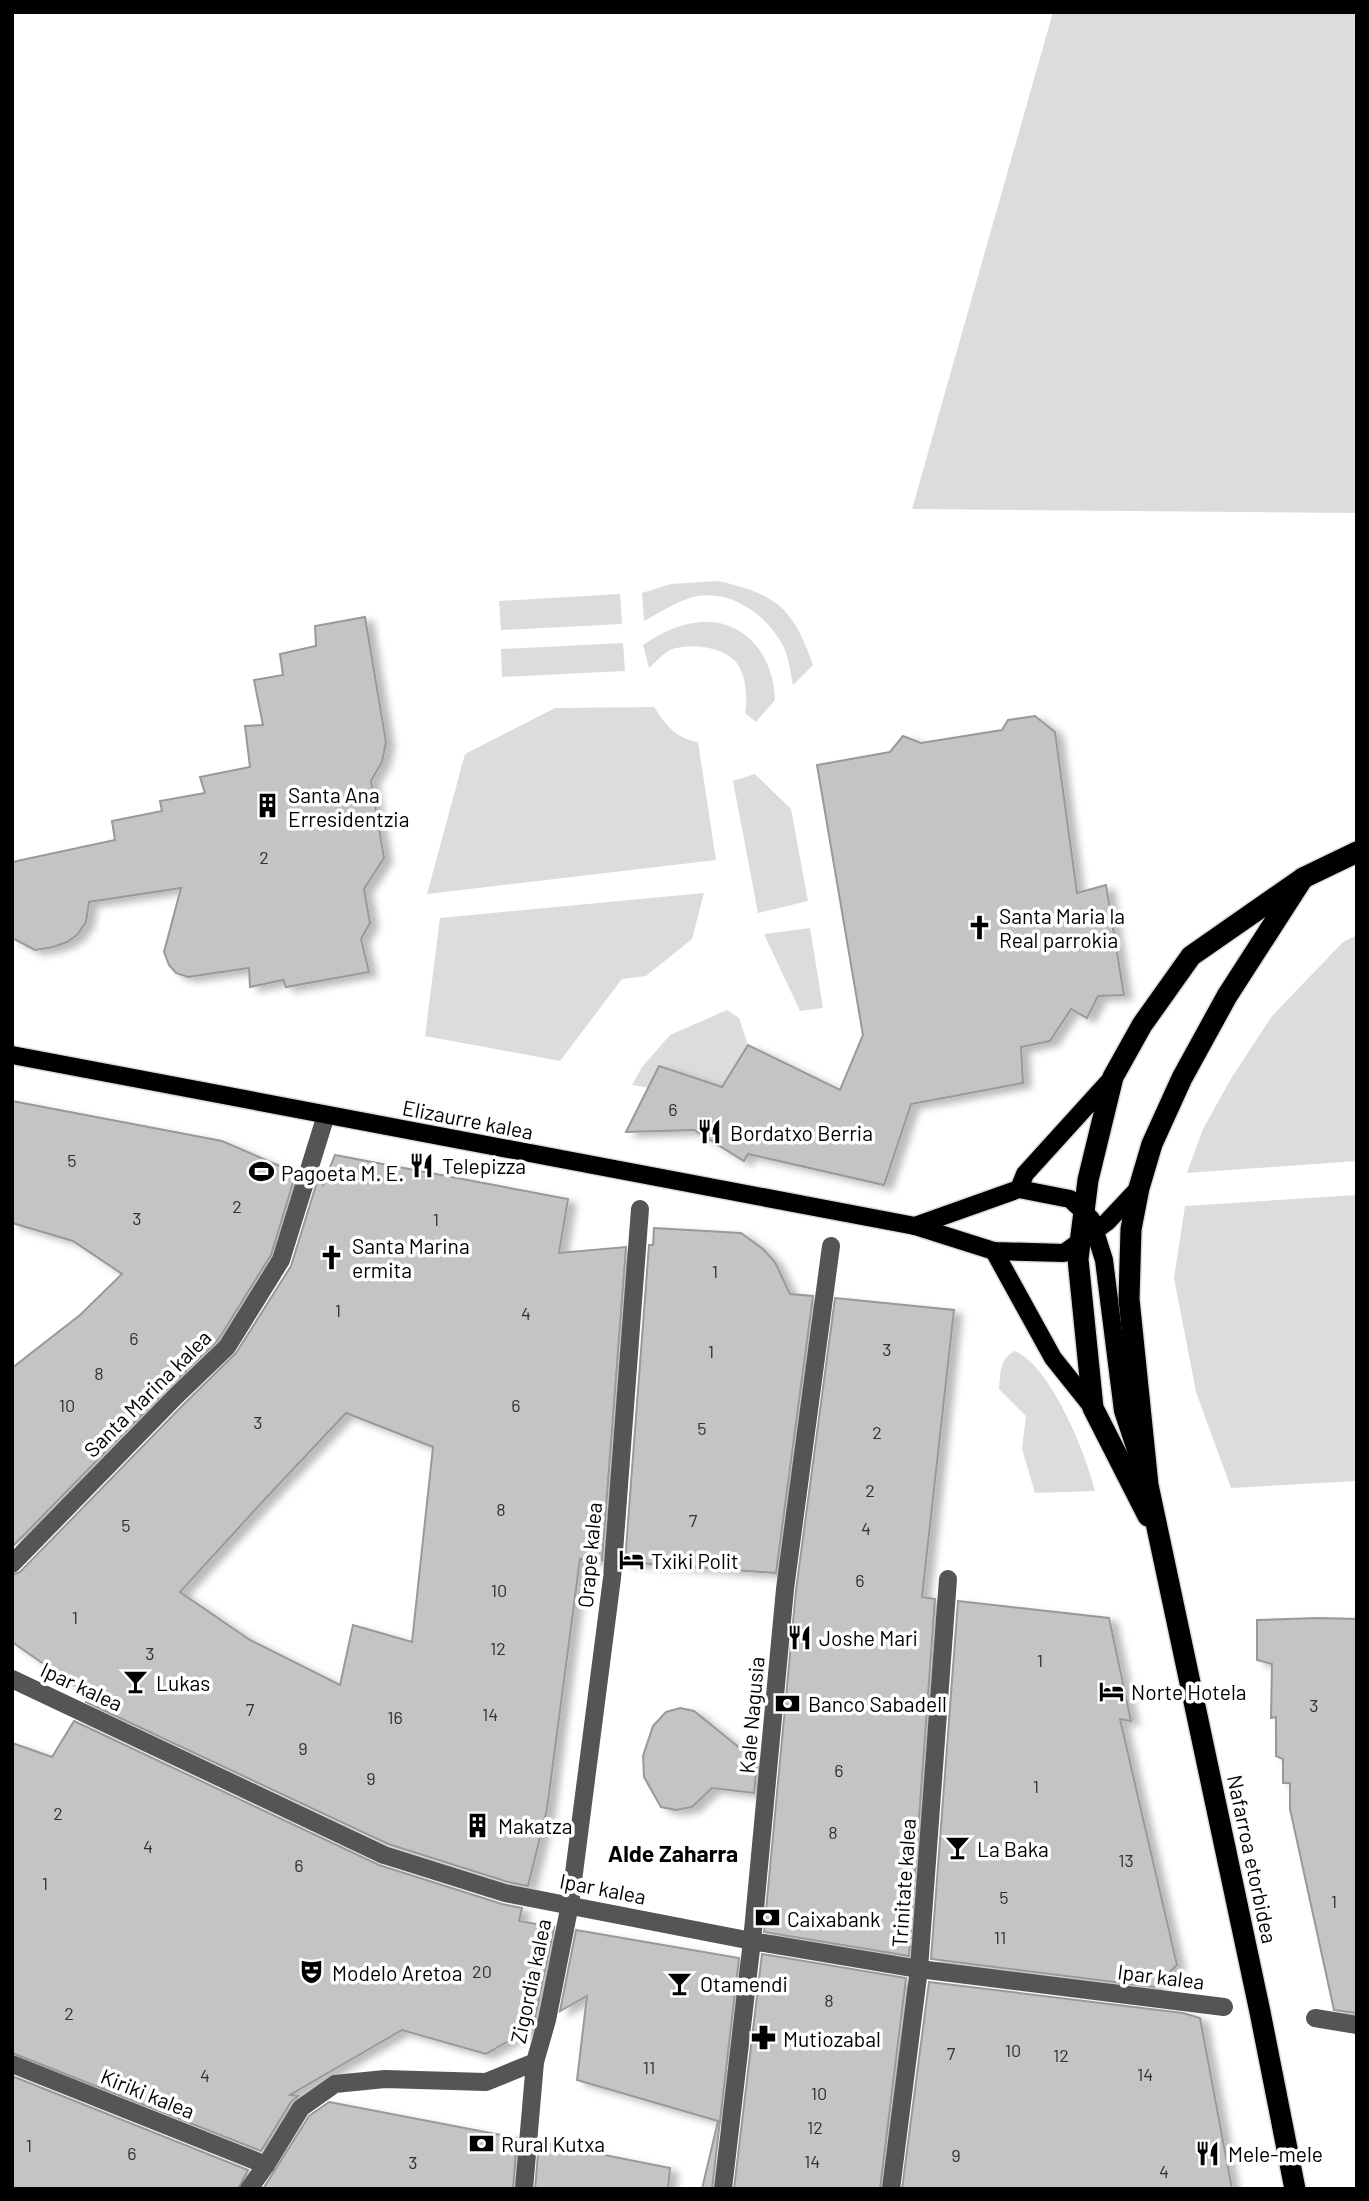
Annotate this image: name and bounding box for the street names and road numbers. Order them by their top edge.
street label: Elizaurre kalea [401,1094,535,1144]
street label: Santa Marina kalea [78,1324,216,1462]
street label: Orape kalea [572,1501,606,1609]
street label: Kale Nagusia [733,1655,769,1775]
street label: Ipar kalea [37,1656,127,1716]
street label: Nafarroa etorbidea [1223,1772,1283,1946]
street label: Trinitate kalea [886,1818,920,1948]
street label: Ipar kalea [558,1867,648,1909]
street label: Zigordia kalea [505,1916,555,2046]
street label: Ipar kalea [1116,1958,1206,1994]
street label: Kiriki kalea [97,2063,199,2123]

